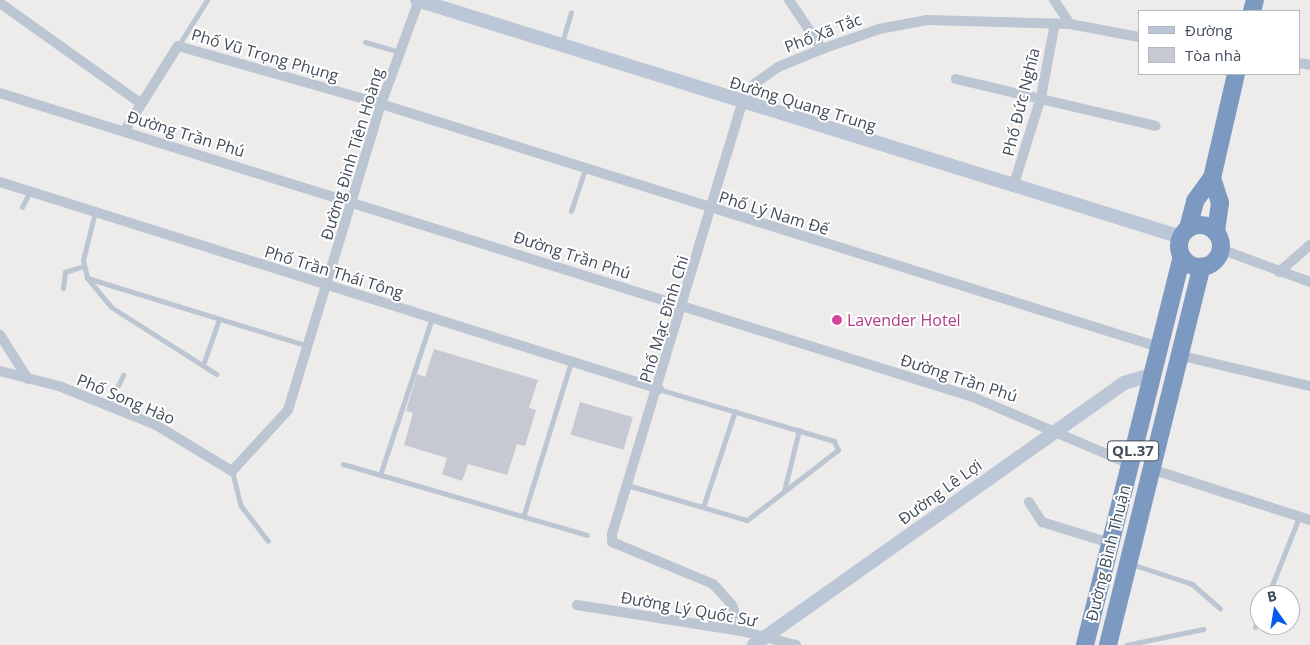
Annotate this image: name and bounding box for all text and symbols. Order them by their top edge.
street label: Phố Xã Tắc [782,10,864,56]
legend [1138,10,1300,75]
text: Đường [1185,20,1232,40]
street label: Phố Vũ Trọng Phụng [189,25,341,85]
text: Tòa nhà [1185,45,1241,65]
street label: Phố Đức Nghĩa [998,46,1044,158]
street label: Đường Đinh Tiên Hoàng [317,66,387,242]
street label: Đường Quang Trung [727,73,879,135]
street label: Đường Trần Phú [125,107,247,161]
street label: Phố Lý Nam Đế [717,187,831,239]
street label: Đường Trần Phú [511,227,633,283]
street label: Phố Trần Thái Tông [262,242,406,302]
street label: Phố Mạc Đĩnh Chi [636,253,692,385]
place label: Lavender Hotel [847,310,961,330]
marker: Lavender Hotel [831,314,843,326]
street label: Đường Trần Phú [898,350,1020,406]
street label: Phố Song Hào [74,370,178,428]
road number: QL.37 [1107,438,1159,464]
street label: Đường Lê Lợi [895,455,985,529]
street label: Đường Bình Thuận [1082,483,1134,623]
north arrow [1250,585,1300,635]
text: B [1265,586,1278,606]
street label: Đường Lý Quốc Sư [619,588,759,630]

